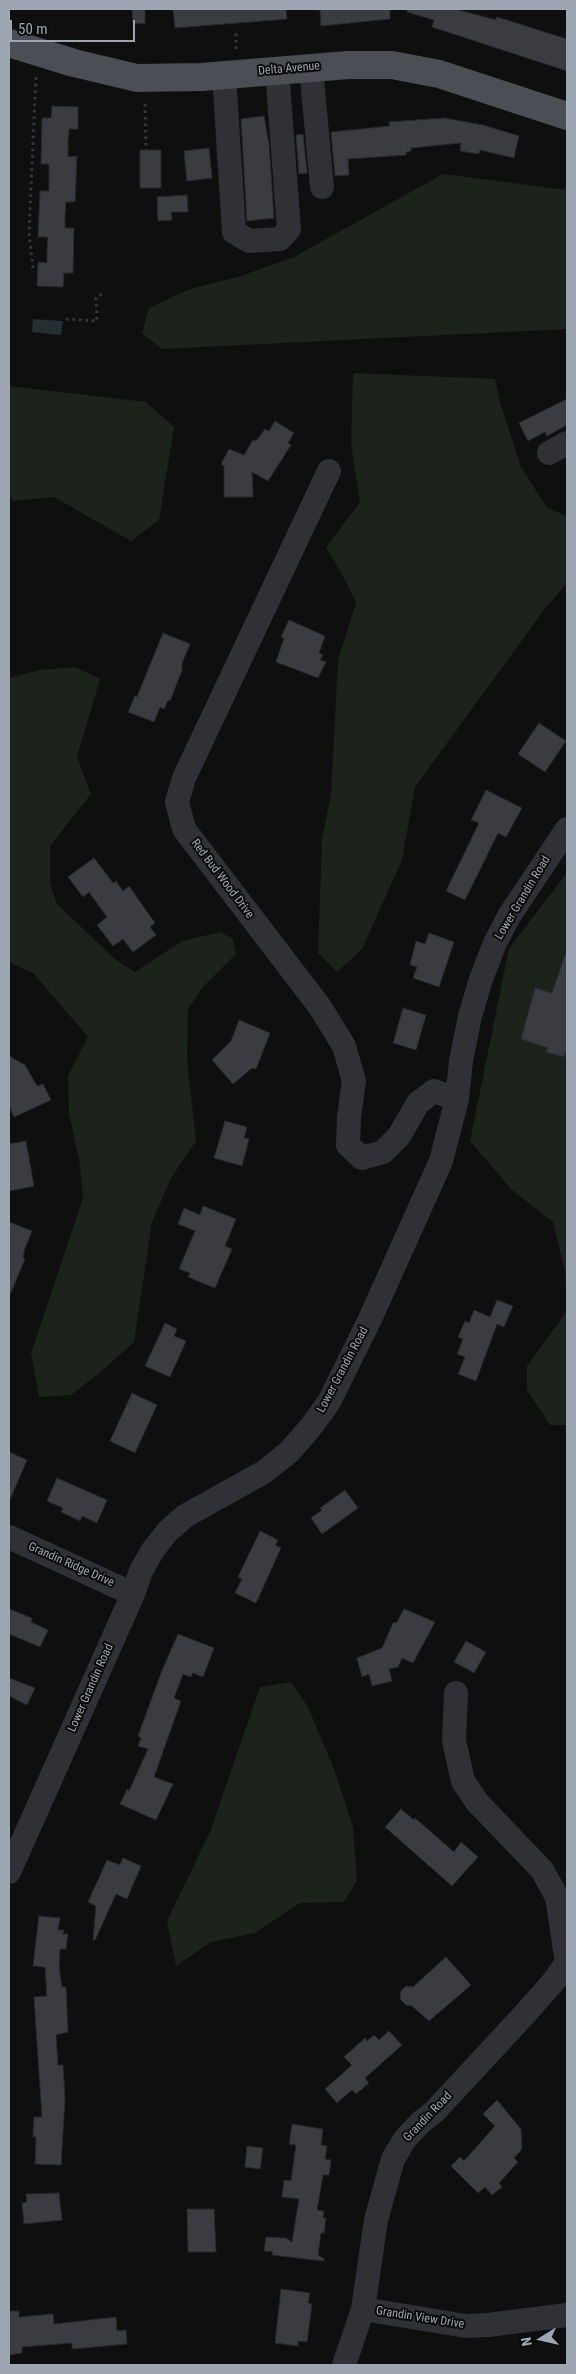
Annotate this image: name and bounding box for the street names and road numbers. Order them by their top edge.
street label: Delta Avenue [258,59,320,79]
street label: Red Bud Wood Drive [188,837,256,921]
street label: Lower Grandin Road [492,854,554,942]
street label: Lower Grandin Road [314,1325,372,1415]
street label: Grandin Ridge Drive [26,1540,116,1590]
street label: Lower Grandin Road [65,1642,117,1734]
street label: Grandin Road [401,2089,455,2145]
street label: Grandin View Drive [375,2304,465,2332]

